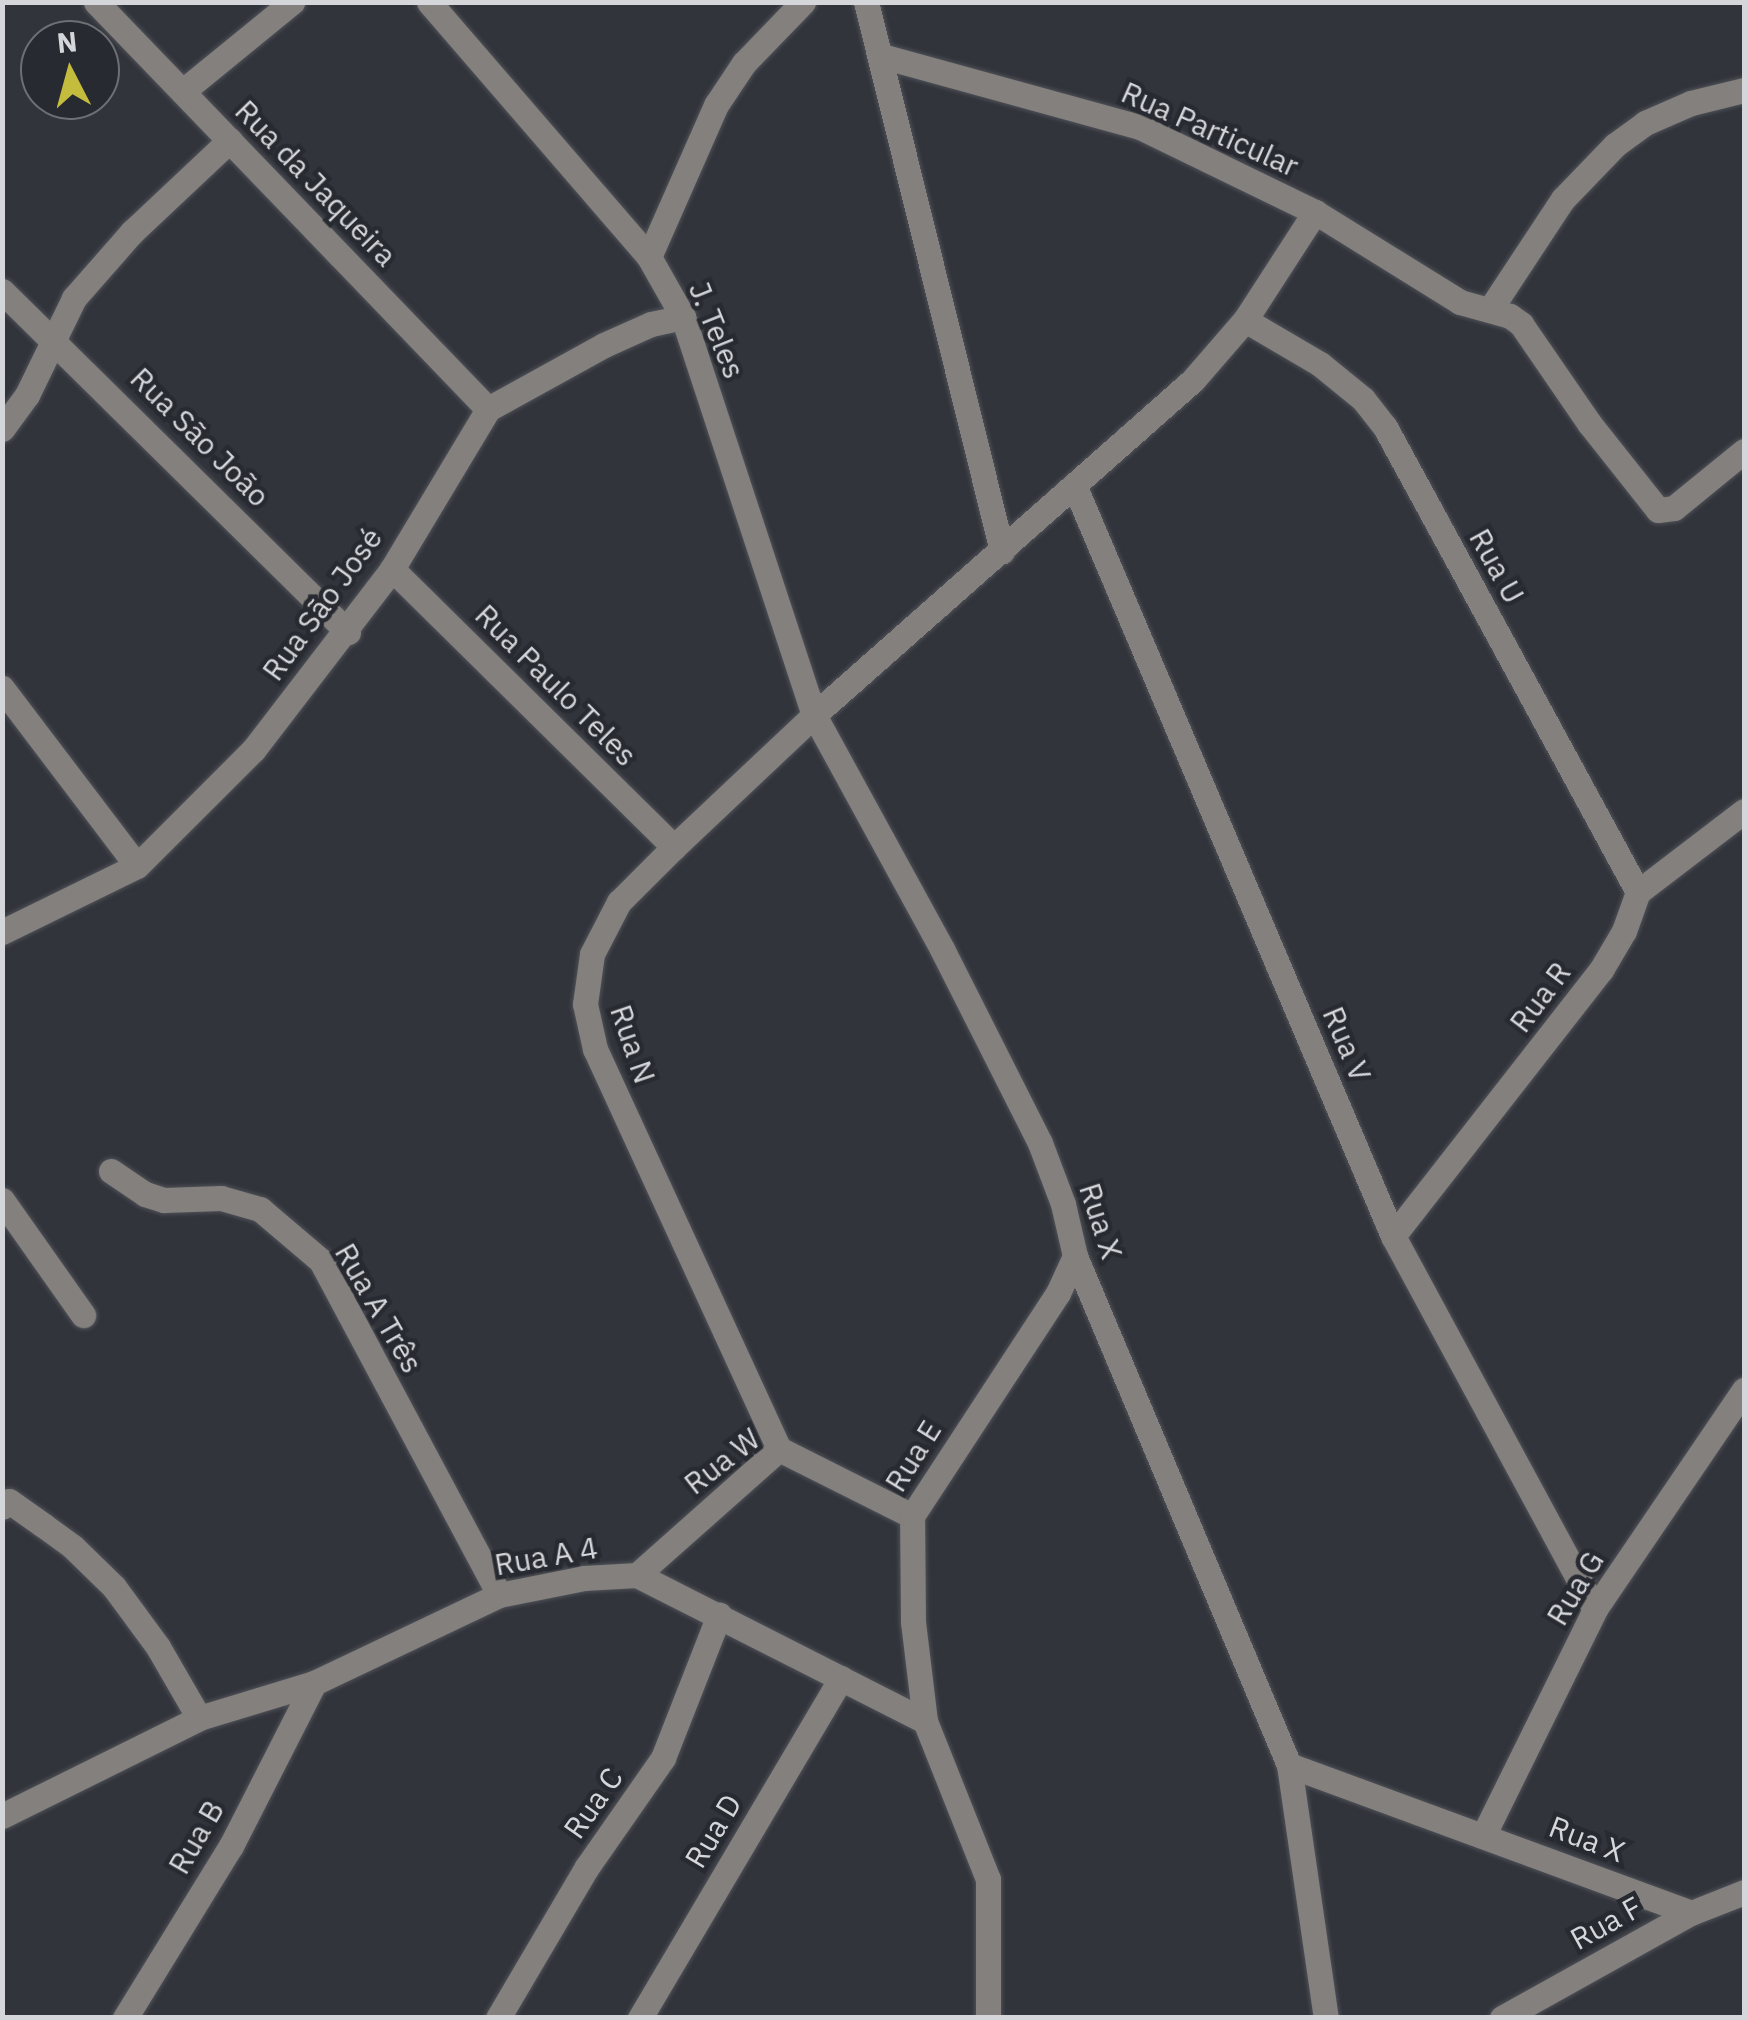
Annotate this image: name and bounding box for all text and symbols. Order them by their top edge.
north arrow [20,20,120,120]
text: N [55,22,79,61]
street label: Rua Particular [1116,74,1304,184]
street label: Rua da Jaqueira [228,93,404,273]
street label: J. Teles [681,276,753,384]
street label: Rua São João [123,360,277,514]
street label: Rua São José [255,521,389,687]
street label: Rua U [1462,522,1532,610]
street label: Rua Paulo Teles [468,597,644,773]
street label: Rua R [1502,955,1578,1039]
street label: Rua N [603,1000,663,1088]
street label: Rua V [1315,1001,1379,1087]
street label: Rua X [1072,1178,1130,1264]
street label: Rua A Três [328,1237,430,1379]
street label: Rua E [877,1414,949,1498]
street label: Rua W [677,1420,767,1502]
street label: Rua A 4 [492,1529,600,1583]
street label: Rua G [1539,1544,1611,1632]
street label: Rua C [556,1761,630,1845]
street label: Rua D [677,1788,749,1874]
street label: Rua B [161,1794,231,1880]
street label: Rua X [1544,1808,1630,1870]
street label: Rua F [1564,1889,1648,1957]

